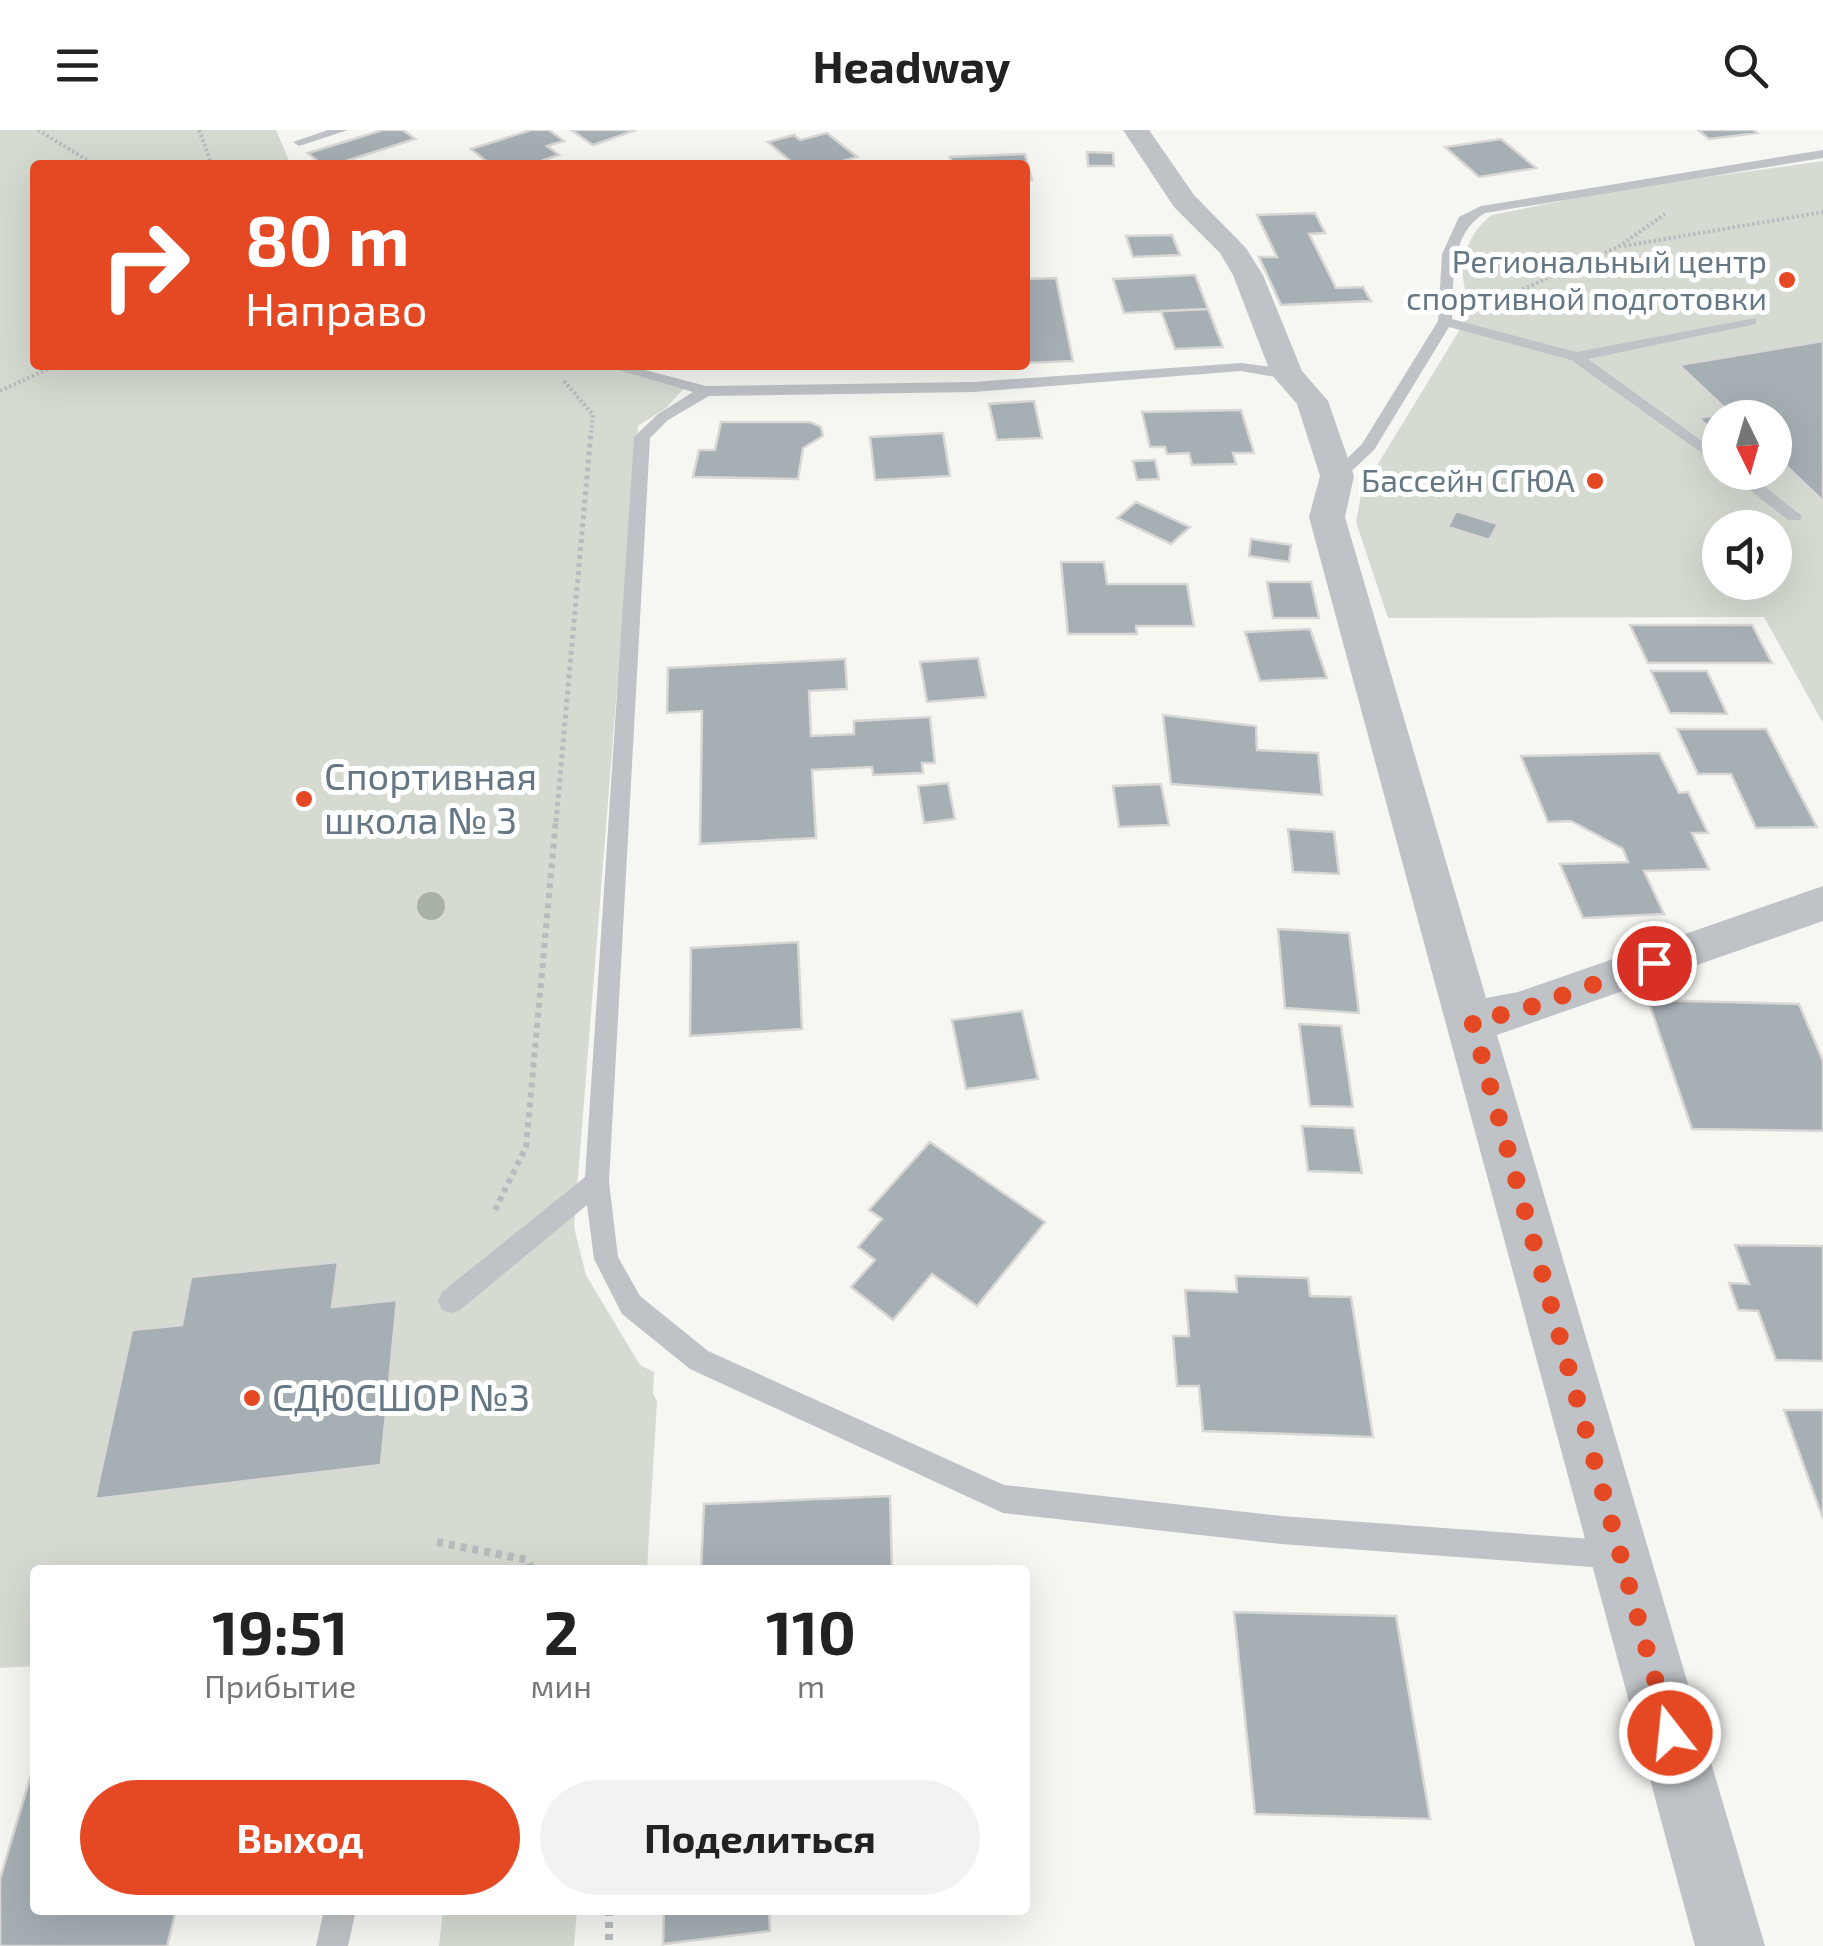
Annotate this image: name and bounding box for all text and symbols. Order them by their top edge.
icon: menu [50,38,105,93]
text: Headway [813,38,1010,92]
icon: search [1718,38,1773,93]
text: 80 m [245,196,410,280]
icon: right [80,200,210,330]
place label: Региональный центр спортивной подготовки [1406,241,1767,316]
marker: Региональный центр спортивной подготовки [1776,269,1798,291]
text: Направо [245,281,427,335]
north arrow [1702,400,1792,490]
map controls [1702,400,1792,600]
place label: Бассейн СГЮА [1361,460,1575,498]
marker: Бассейн СГЮА [1584,470,1606,492]
button: sound [1702,510,1792,600]
place label: Спортивная школа № 3 [324,752,537,842]
marker: Спортивная школа № 3 [293,788,315,810]
pin [1612,921,1697,1006]
icon: arrive [1627,936,1682,991]
place label: СДЮСШОР №3 [272,1373,530,1419]
marker: СДЮСШОР №3 [241,1387,263,1409]
text: 19:51 [212,1595,348,1667]
text: 2 [544,1595,579,1667]
text: 110 [766,1595,856,1667]
text: Прибытие [204,1666,356,1704]
text: мин [530,1666,592,1704]
text: m [797,1666,825,1704]
position arrow [1618,1681,1722,1785]
button: Выход [80,1780,520,1895]
button: Поделиться [540,1780,980,1895]

